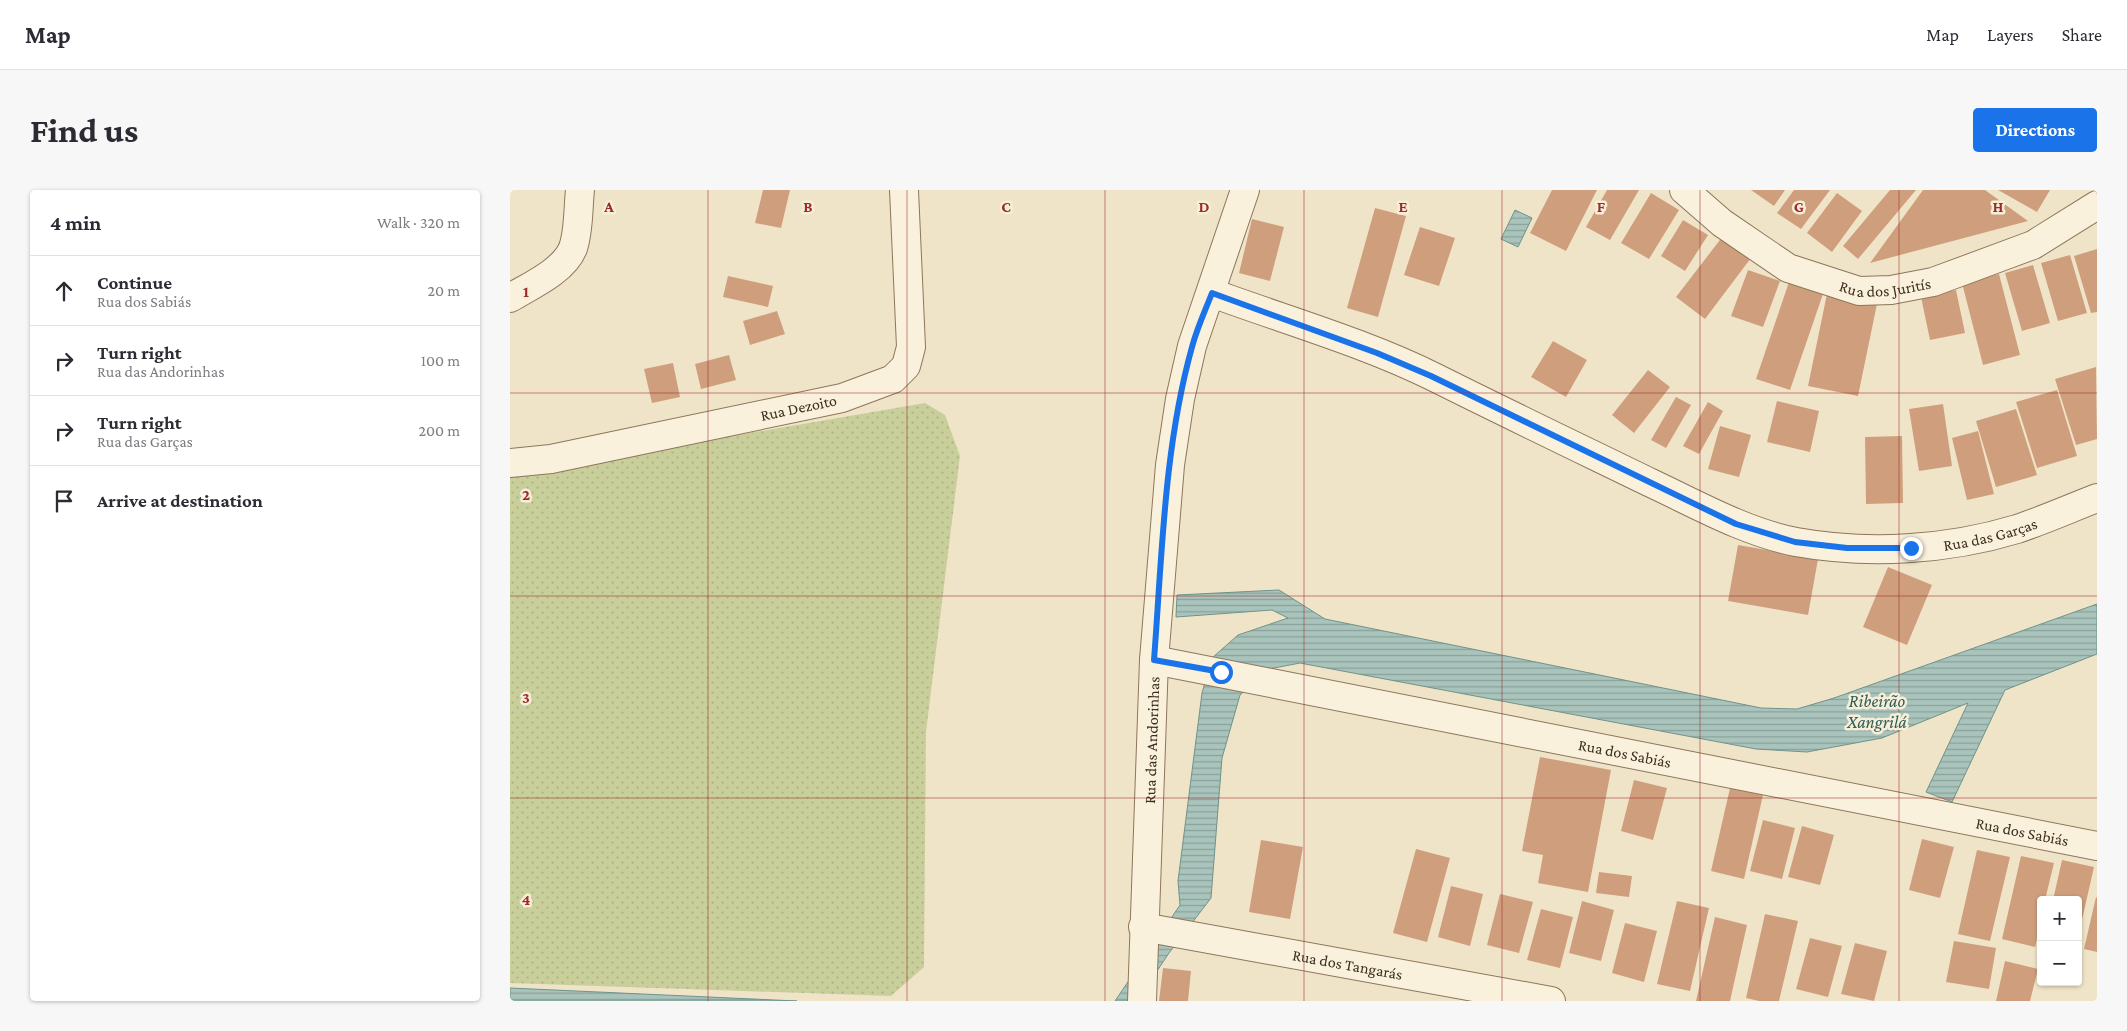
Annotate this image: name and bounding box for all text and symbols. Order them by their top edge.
text: Map [25,21,71,48]
text: Map [1926,25,1959,45]
text: Layers [1987,25,2034,45]
text: Share [2062,25,2102,45]
button: Directions [1973,108,2097,152]
text: Find us [30,111,138,150]
text: A [603,198,614,215]
text: B [803,198,813,215]
text: C [1001,198,1011,215]
text: D [1198,198,1210,215]
text: E [1398,198,1408,215]
text: F [1597,198,1606,215]
text: G [1794,198,1804,215]
text: H [1993,198,2004,215]
text: 4 min [50,211,101,235]
text: Walk · 320 m [377,214,460,231]
text: Continue [97,272,172,293]
street label: Rua dos Juritís [1837,274,1932,300]
icon: ahead [50,277,78,305]
text: 20 m [427,282,460,299]
text: 1 [523,283,529,300]
text: Rua dos Sabiás [97,293,191,310]
text: Turn right [97,342,182,363]
icon: right [50,347,78,375]
text: 100 m [421,352,460,369]
text: Rua das Andorinhas [97,363,224,380]
street label: Rua Dezoito [759,391,838,423]
text: Turn right [97,412,182,433]
icon: right [50,417,78,445]
text: 200 m [418,422,460,439]
text: Rua das Garças [97,433,193,450]
text: 2 [522,486,530,503]
icon: arrive [50,487,78,515]
text: Arrive at destination [97,490,263,511]
street label: Rua das Garças [1942,514,2039,553]
route end [1900,537,1923,560]
route start [1210,661,1233,684]
street label: Rua das Andorinhas [1140,676,1162,804]
text: 3 [522,689,530,706]
water label: Ribeirão Xangrilá [1846,691,1907,732]
street label: Rua dos Sabiás [1577,735,1673,770]
street label: Rua dos Sabiás [1974,814,2070,849]
text: 4 [522,891,531,908]
map controls [2037,896,2082,986]
button: + [2037,896,2082,941]
button: − [2037,941,2082,986]
street label: Rua dos Tangarás [1291,946,1404,982]

